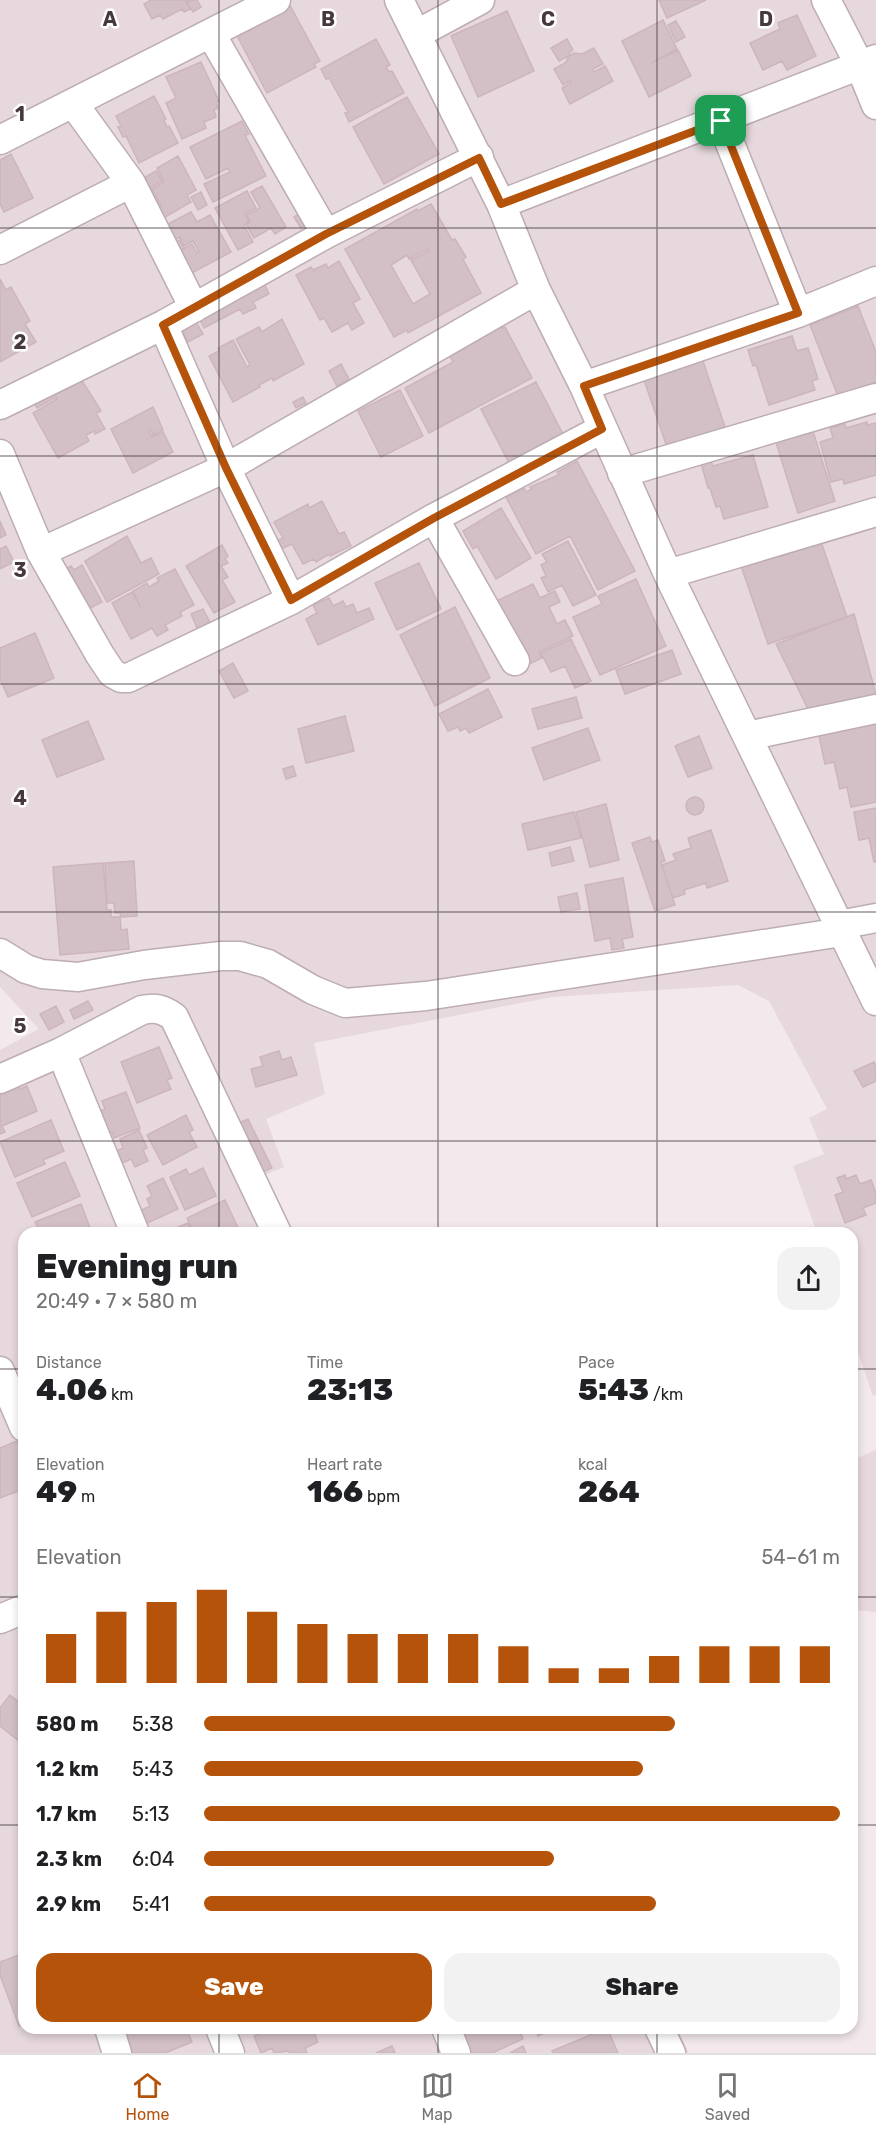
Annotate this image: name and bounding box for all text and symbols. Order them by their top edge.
text: A [103,7,118,31]
text: B [321,7,335,31]
text: C [541,7,555,31]
text: D [759,7,773,31]
pin [695,95,746,146]
text: 1 [15,102,25,126]
icon: arrive [704,104,737,137]
text: 2 [14,330,27,354]
text: 3 [13,558,27,582]
text: 4 [13,786,27,810]
text: 5 [14,1014,27,1038]
text: Evening run [36,1247,238,1286]
button: share [777,1247,840,1310]
text: 20:49 · 7 × 580 m [36,1289,197,1313]
text: Distance [36,1353,102,1372]
text: Time [307,1353,343,1372]
text: Pace [578,1353,615,1372]
text: 4.06 [36,1372,107,1408]
text: 23:13 [307,1372,393,1408]
text: 5:43 [578,1372,649,1408]
text: km [107,1385,134,1404]
text: /km [649,1385,683,1404]
text: Elevation [36,1455,105,1474]
text: Heart rate [307,1455,382,1474]
text: kcal [578,1455,607,1474]
text: 49 [36,1474,77,1510]
text: 166 [307,1474,363,1510]
text: 264 [578,1474,640,1510]
text: m [77,1487,95,1506]
text: bpm [363,1487,400,1506]
text: Elevation [36,1545,122,1569]
text: 54–61 m [761,1545,840,1569]
text: 580 m [36,1712,99,1736]
text: 5:38 [132,1712,174,1736]
text: 1.2 km [36,1757,99,1781]
text: 5:43 [132,1757,173,1781]
text: 1.7 km [36,1802,97,1826]
text: 5:13 [132,1802,170,1826]
text: 2.3 km [36,1847,102,1871]
text: 6:04 [132,1847,174,1871]
text: 2.9 km [36,1892,101,1916]
text: 5:41 [132,1892,170,1916]
button: Save [36,1953,432,2022]
button: Share [444,1953,840,2022]
tab: Home [126,2069,169,2124]
tab: Map [421,2069,454,2124]
tab: Saved [705,2069,750,2124]

